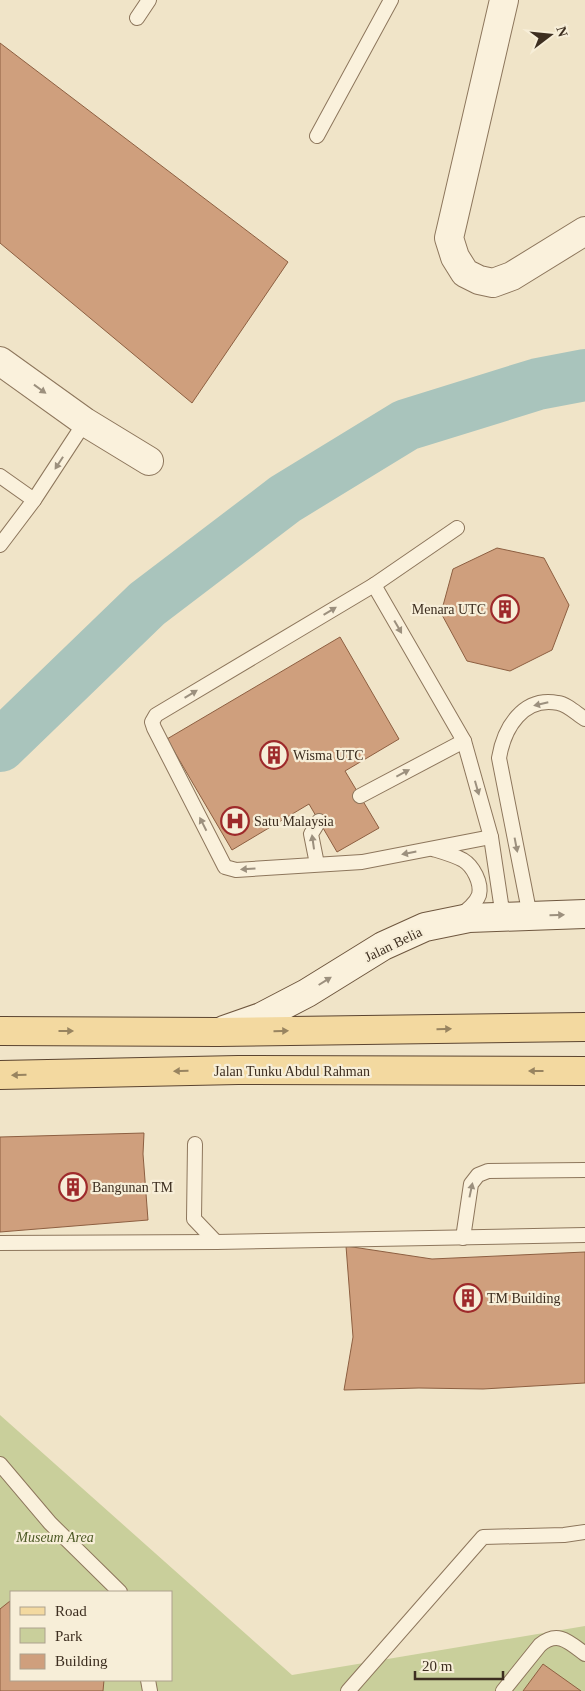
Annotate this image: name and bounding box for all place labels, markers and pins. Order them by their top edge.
building icon: Menara UTC [490,594,520,624]
place label: Menara UTC [412,602,486,617]
building icon: Wisma UTC [259,740,289,770]
place label: Wisma UTC [293,748,364,763]
hospital icon: Satu Malaysia [220,806,250,836]
place label: Satu Malaysia [254,814,334,829]
building icon: Bangunan TM [58,1172,88,1202]
place label: Bangunan TM [92,1180,174,1195]
building icon: TM Building [453,1283,483,1313]
place label: TM Building [487,1291,561,1306]

